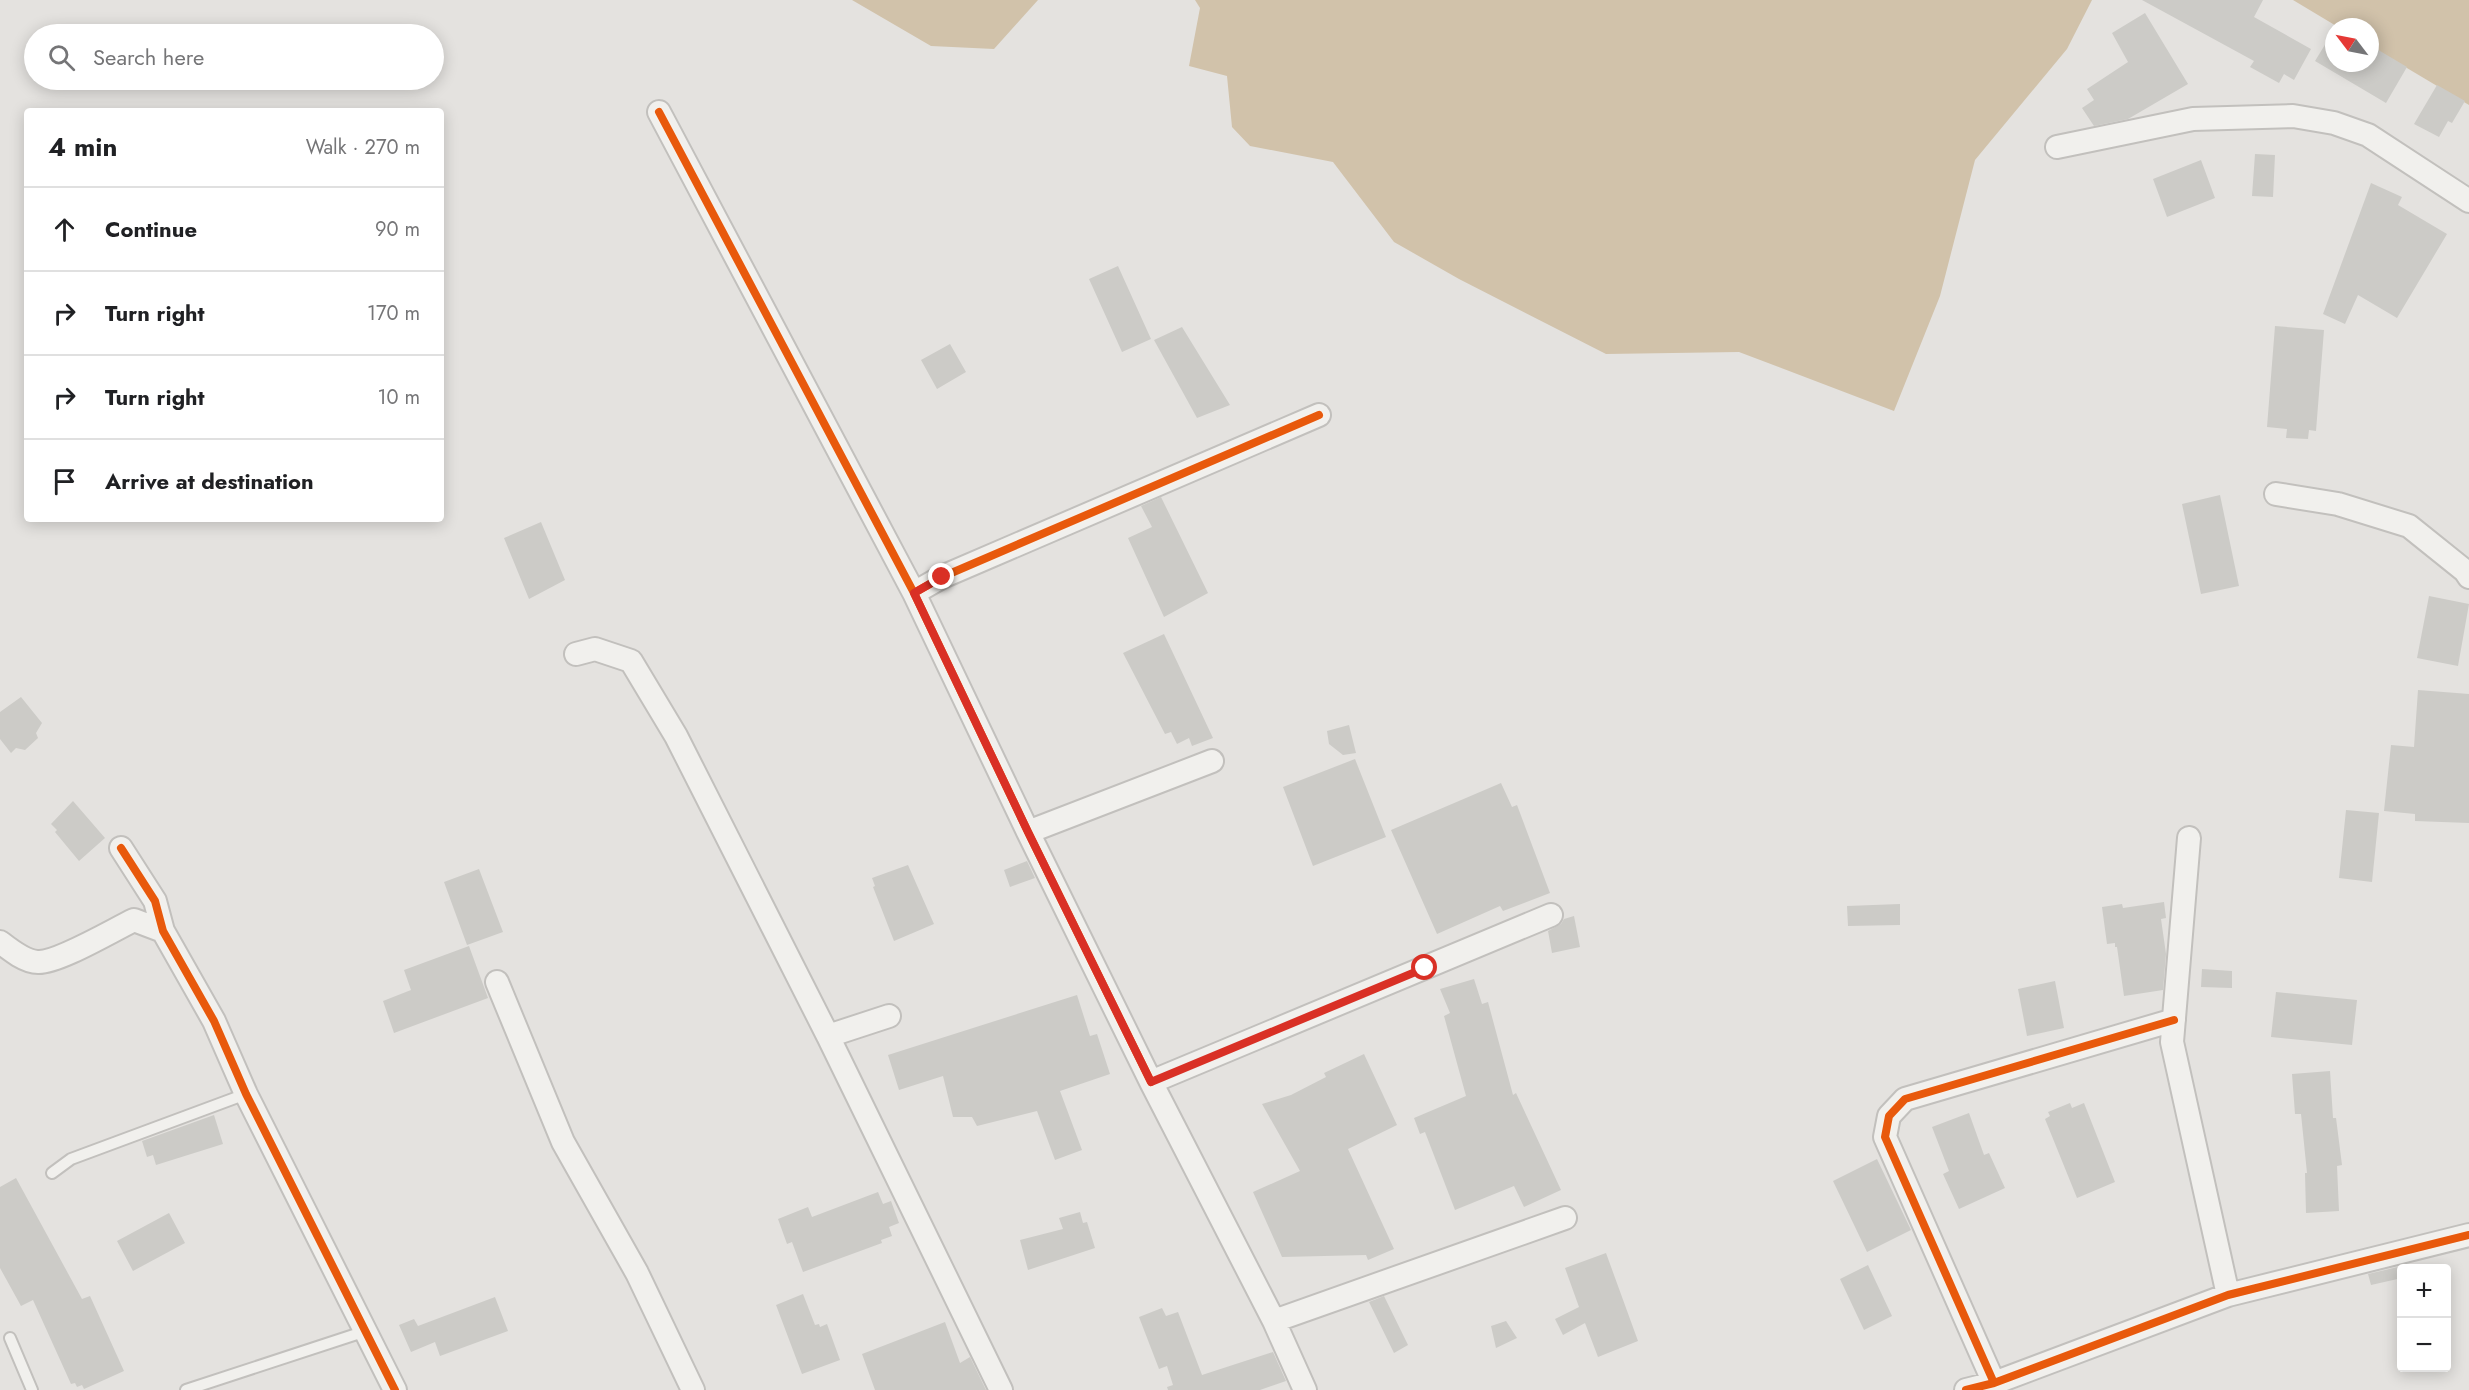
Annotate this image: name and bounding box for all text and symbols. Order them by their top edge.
north arrow [2325,18,2379,72]
search box [24,24,444,90]
icon: search [45,41,78,74]
text: Search here [93,41,204,73]
text: 4 min [48,128,117,166]
text: Walk · 270 m [306,133,420,162]
icon: ahead [48,213,81,246]
text: Continue [105,213,197,245]
text: 90 m [375,215,420,244]
icon: right [48,297,81,330]
text: Turn right [105,297,205,329]
text: 170 m [367,299,420,328]
icon: right [48,381,81,414]
text: Turn right [105,381,205,413]
text: 10 m [377,383,420,412]
icon: arrive [48,465,81,498]
text: Arrive at destination [105,465,314,497]
route end [928,563,954,589]
route start [1411,954,1437,980]
map controls [2397,1264,2451,1372]
button: + [2397,1264,2451,1318]
button: − [2397,1318,2451,1372]

